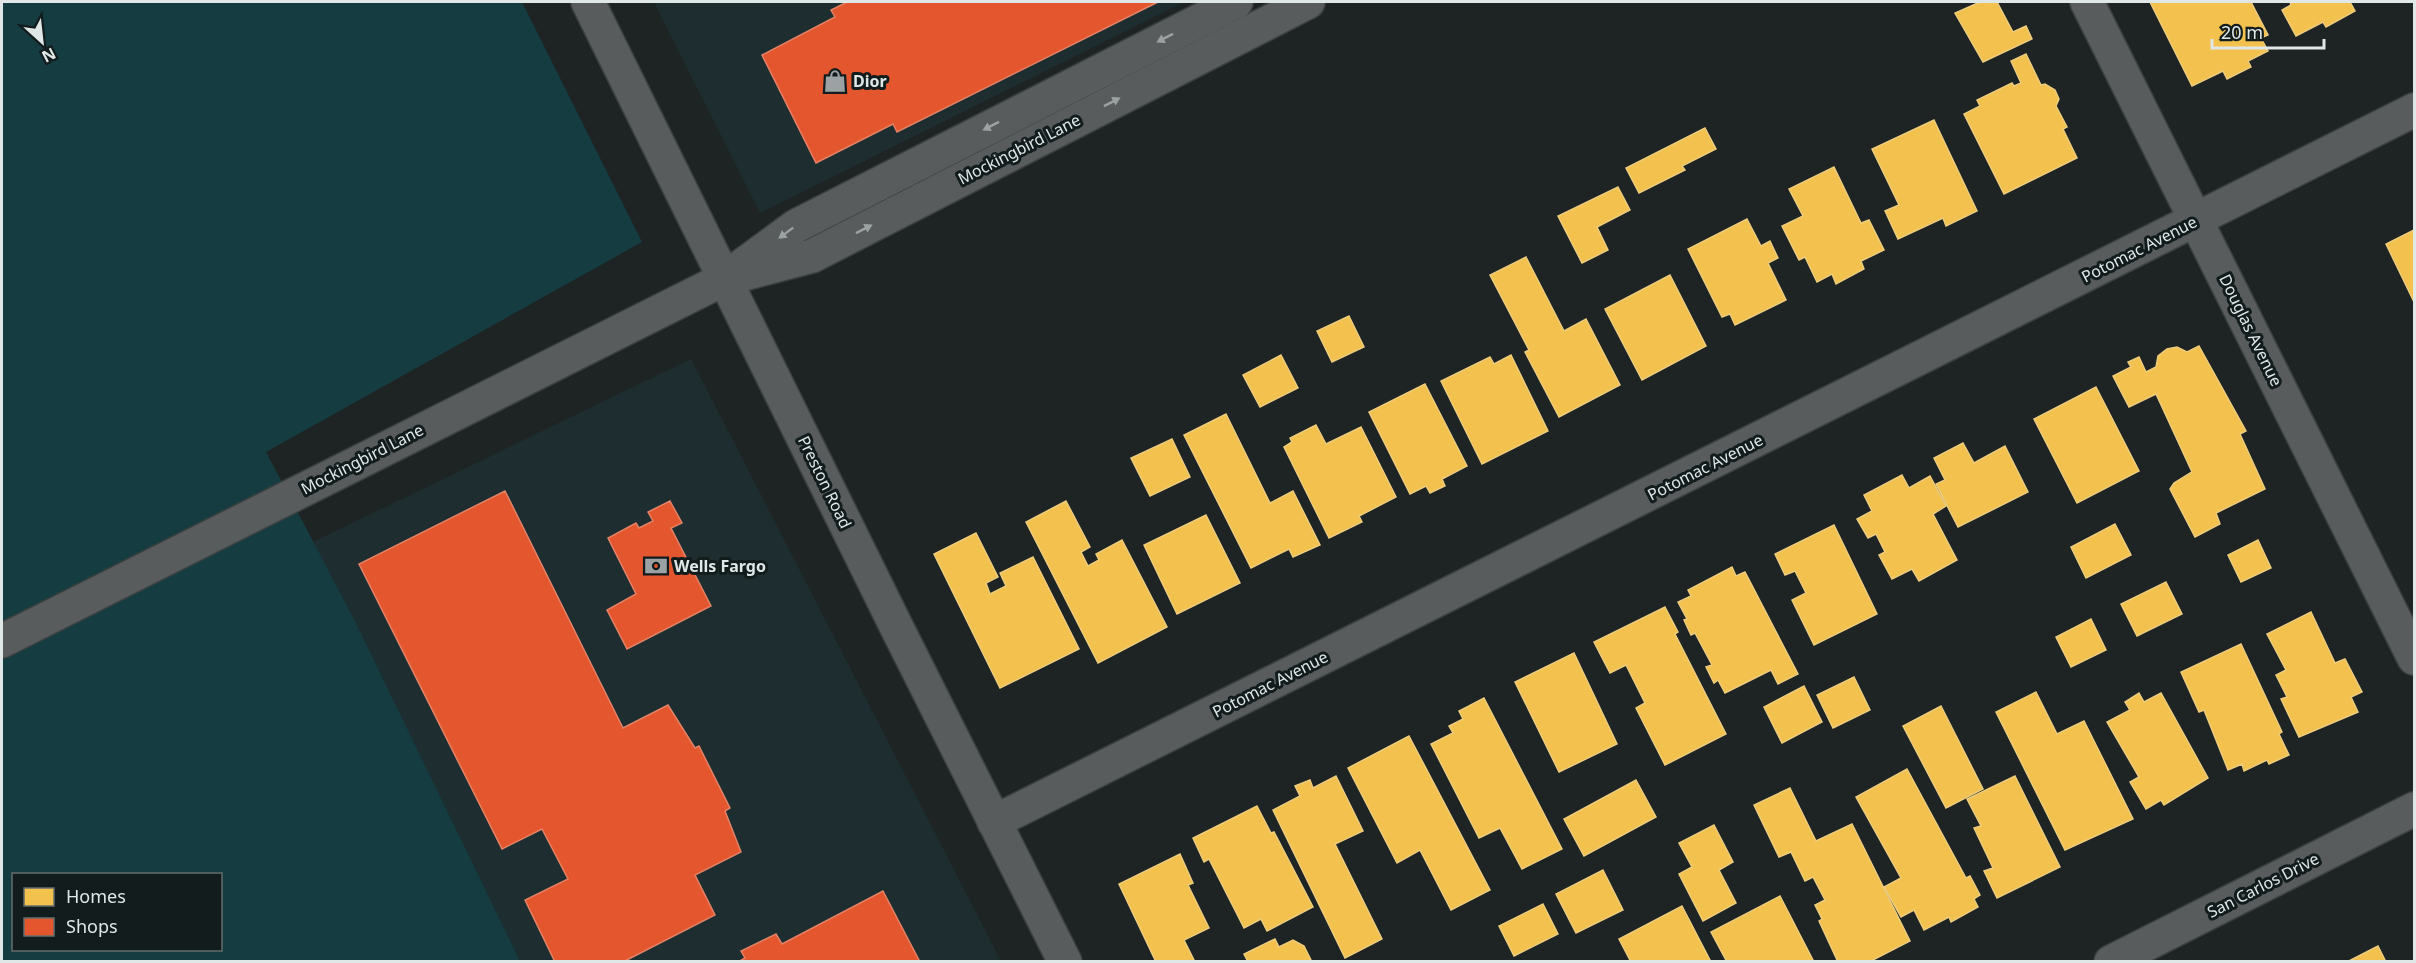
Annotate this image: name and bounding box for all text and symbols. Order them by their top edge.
north arrow [12,12,72,72]
scale bar [2212,12,2324,50]
text: 20 m [2221,20,2263,44]
one-way arrow [1156,32,1174,42]
text: N [38,43,60,68]
shop icon: Dior [822,68,848,94]
place label: Dior [853,70,887,92]
one-way arrow [1104,97,1121,107]
street label: Mockingbird Lane [954,109,1084,189]
one-way arrow [983,121,1000,131]
street label: Potomac Avenue [2078,210,2200,288]
one-way arrow [856,224,873,234]
one-way arrow [779,227,795,239]
street label: Douglas Avenue [2214,270,2288,390]
street label: Mockingbird Lane [297,419,427,499]
street label: Potomac Avenue [1644,428,1766,506]
street label: Preston Road [793,432,857,532]
bank icon: Wells Fargo [643,553,669,579]
place label: Wells Fargo [674,555,766,577]
street label: Potomac Avenue [1209,645,1331,723]
street label: San Carlos Drive [2203,847,2323,923]
legend [12,873,222,951]
text: Homes [66,884,126,908]
text: Shops [66,914,118,938]

